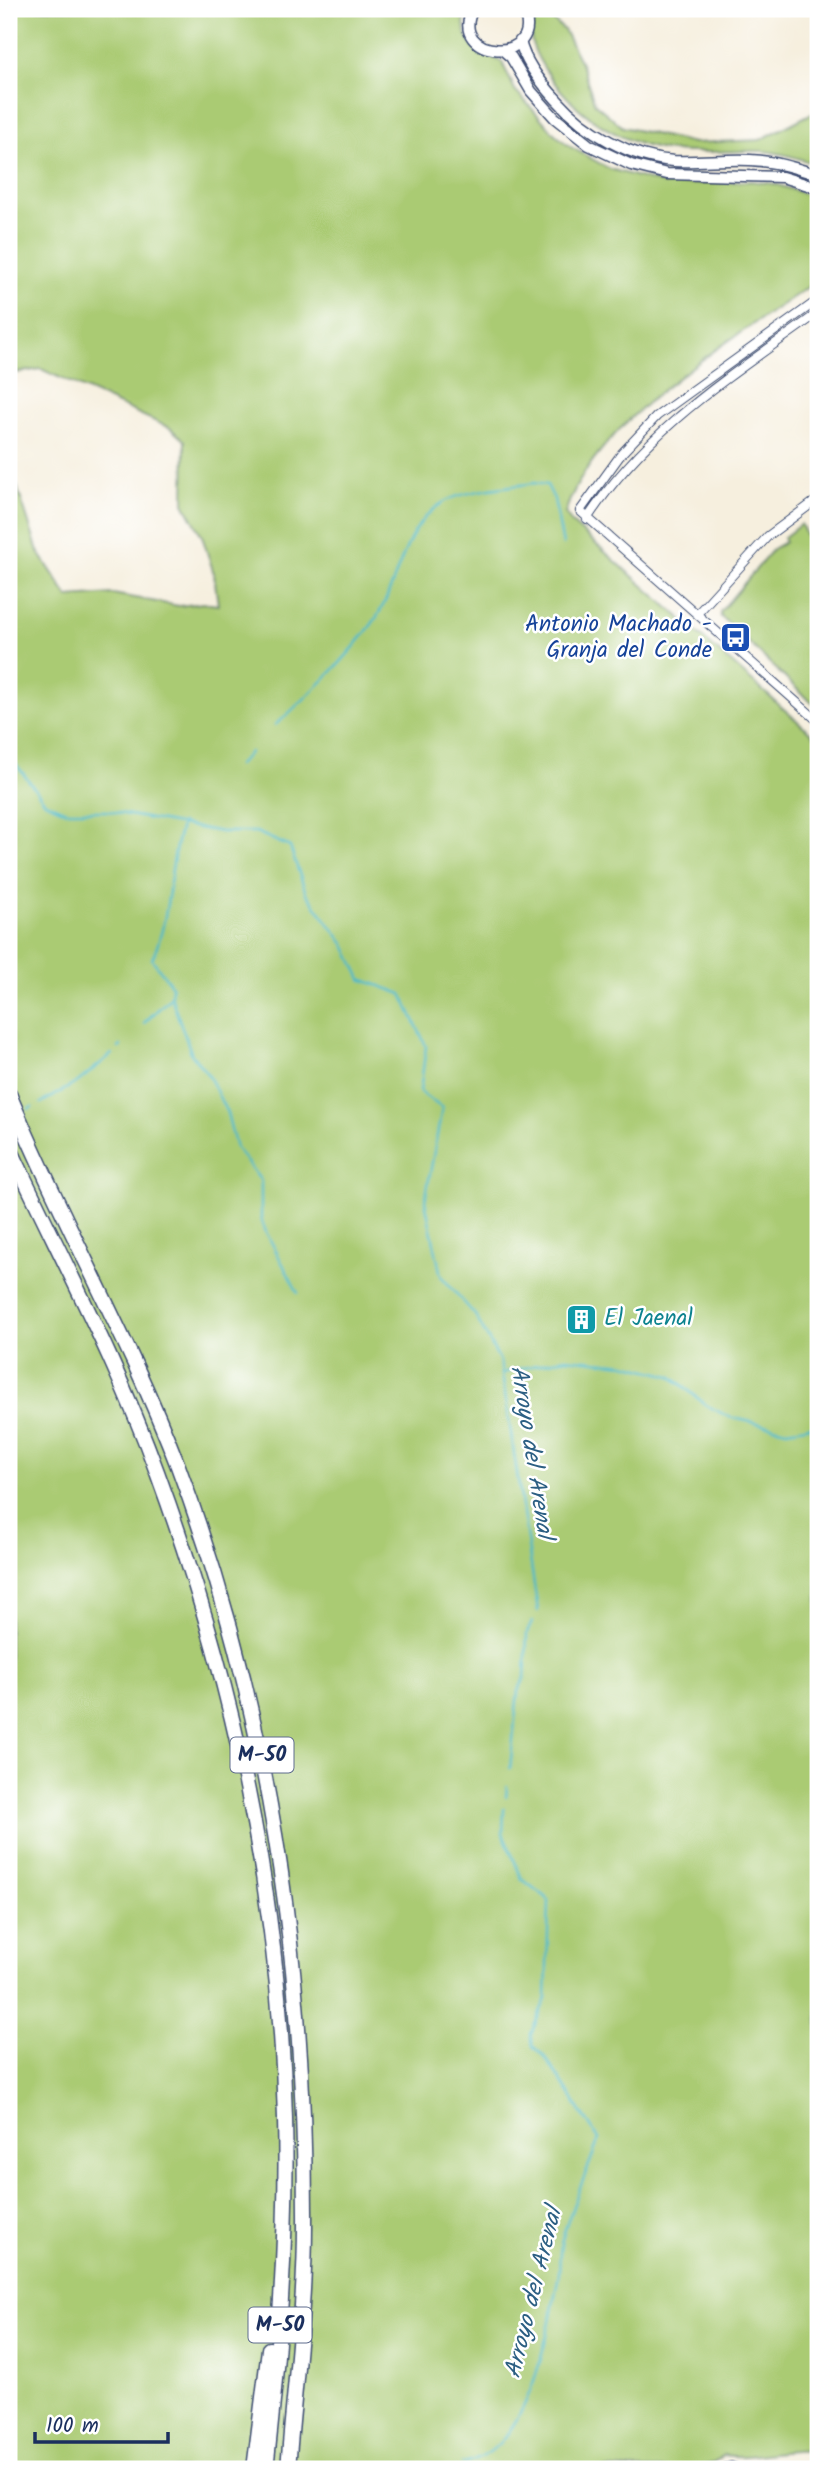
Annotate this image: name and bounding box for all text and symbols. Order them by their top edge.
place label: Antonio Machado - Granja del Conde [525,607,712,669]
bus stop icon: Antonio Machado - Granja del Conde [718,621,752,655]
place label: El Jaenal [604,1301,693,1337]
building icon: El Jaenal [564,1302,598,1336]
water label: Arroyo del Arenal [498,1363,565,1545]
road number: M-50 [230,1738,294,1772]
water label: Arroyo del Arenal [494,2200,575,2382]
road number: M-50 [248,2308,312,2342]
scale bar [35,2401,168,2445]
text: 100 m [46,2410,99,2443]

